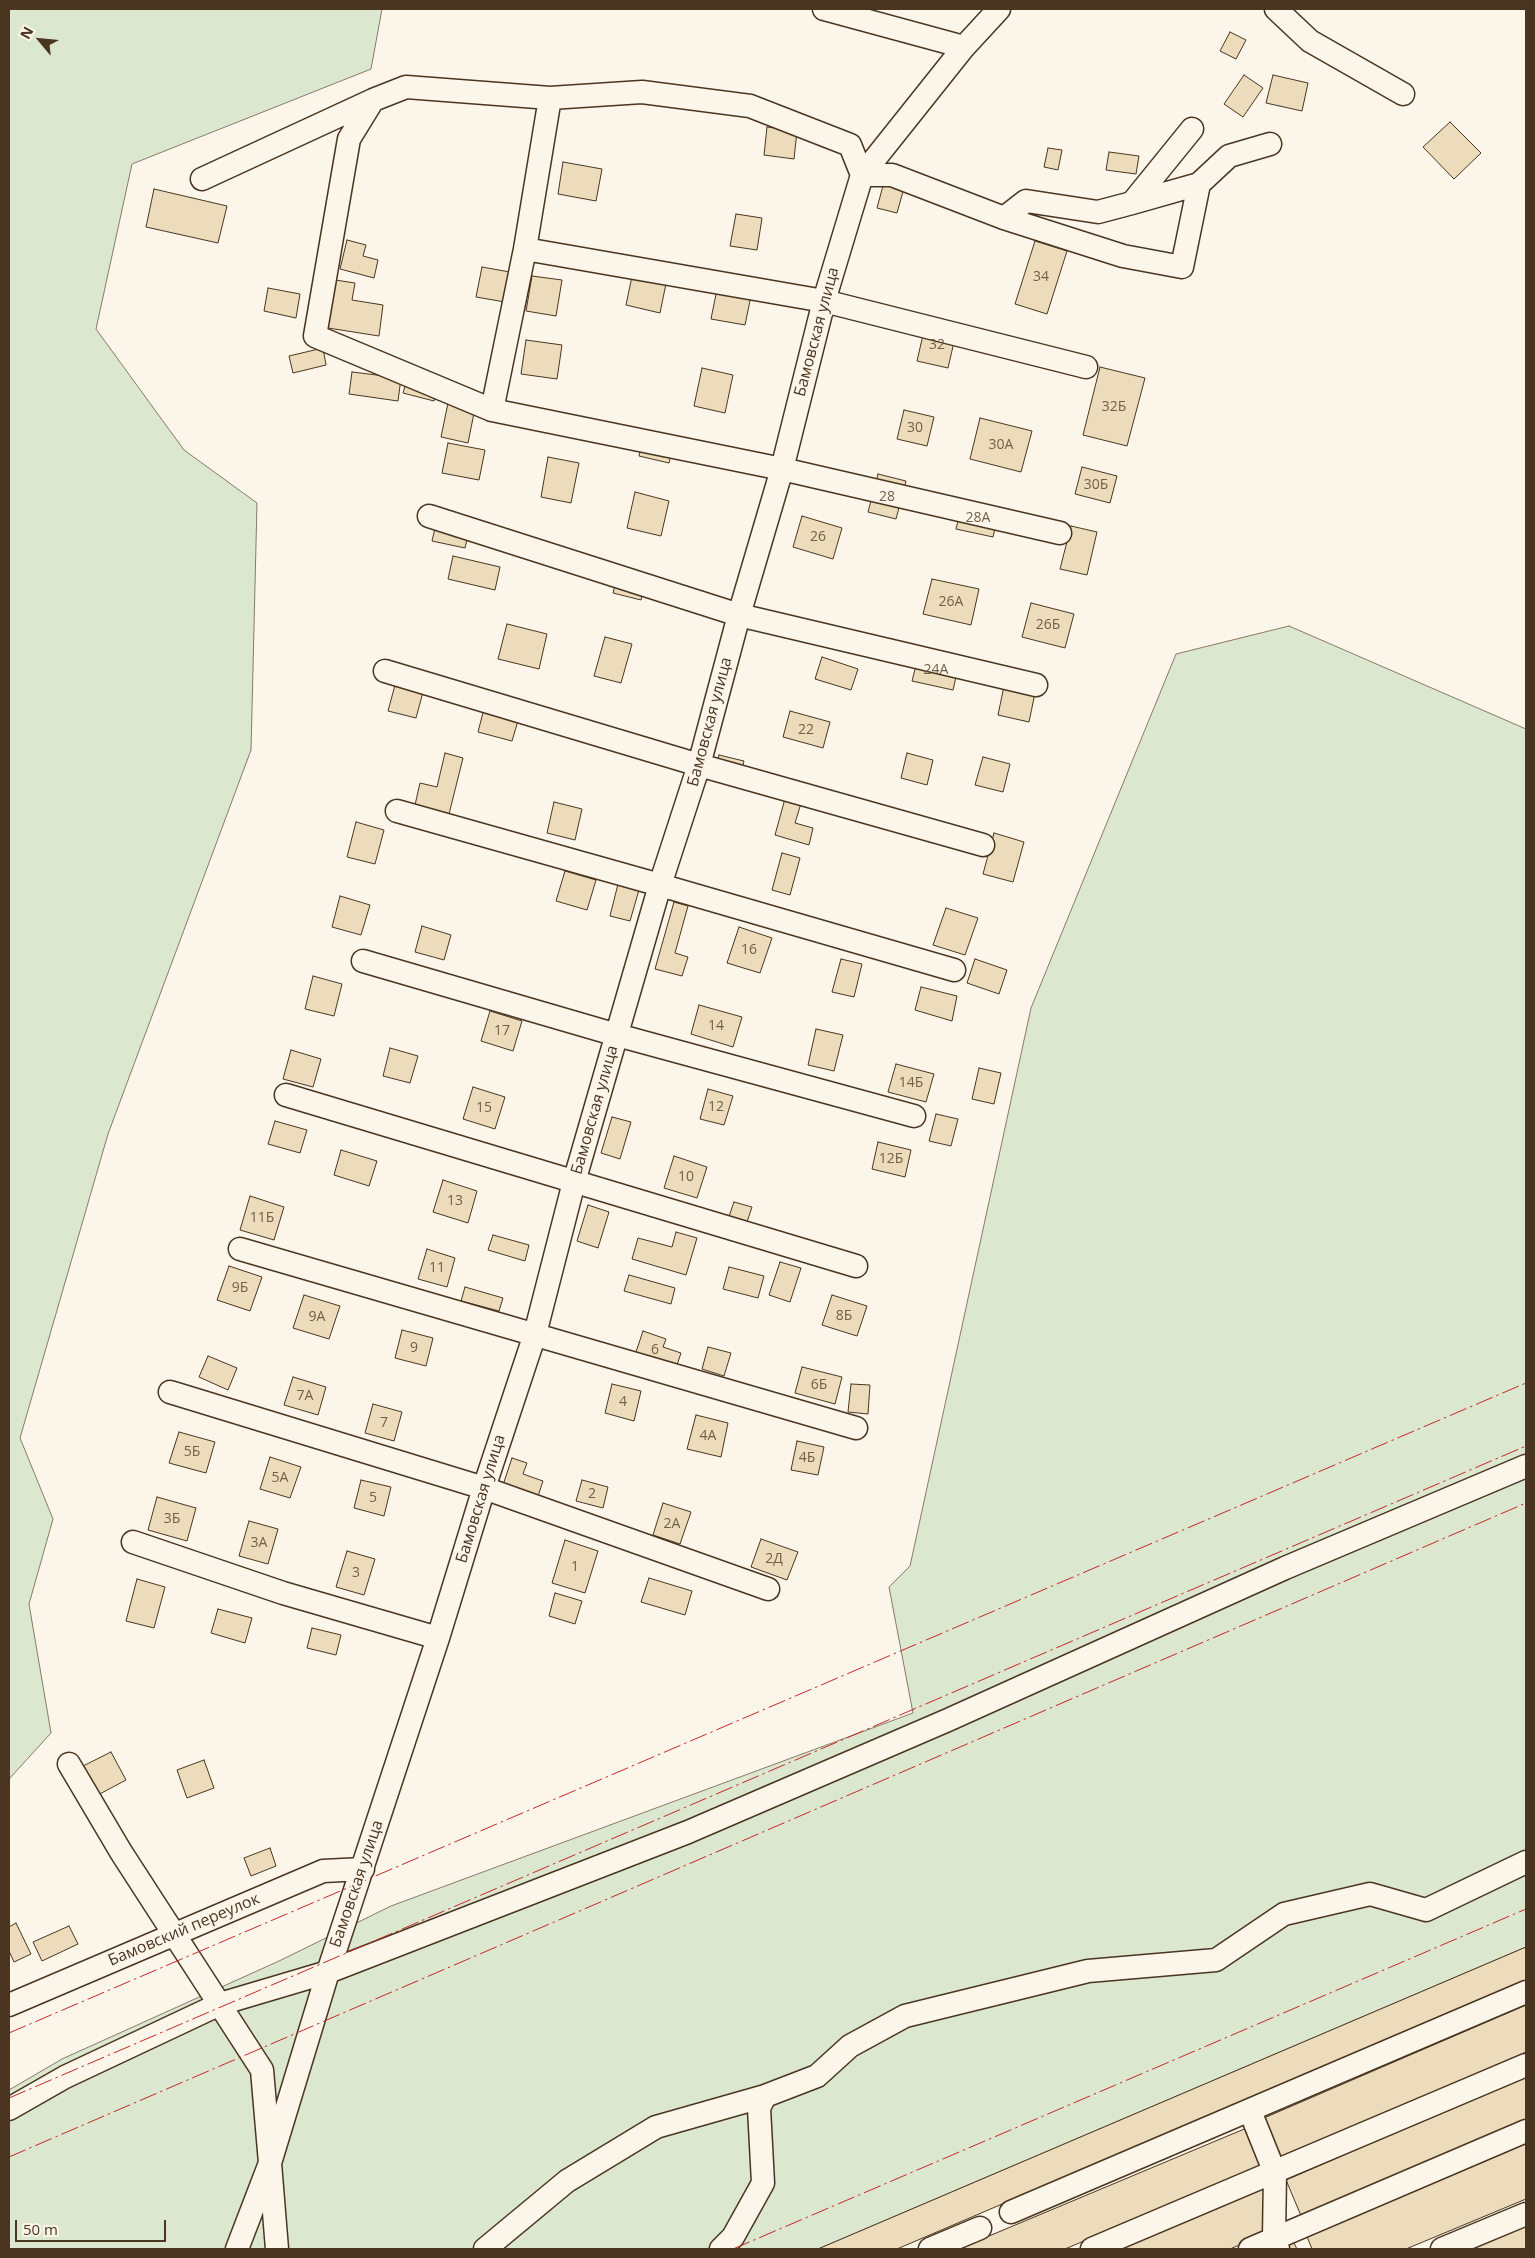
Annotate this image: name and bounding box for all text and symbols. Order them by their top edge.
north arrow [15,15,65,65]
text: N [15,23,37,42]
street label: Бамовская улица [790,265,844,399]
house number: 34 [1033,269,1049,285]
house number: 32 [929,337,945,353]
house number: 32Б [1102,399,1126,415]
house number: 30 [907,420,923,436]
house number: 30А [989,437,1013,453]
house number: 30Б [1084,477,1108,493]
house number: 28 [879,489,895,505]
house number: 28А [966,510,990,526]
house number: 26 [810,529,826,545]
house number: 26А [939,594,963,610]
house number: 26Б [1036,617,1060,633]
street label: Бамовская улица [683,655,737,789]
house number: 24А [924,662,948,678]
house number: 22 [798,722,814,738]
house number: 16 [741,942,757,958]
house number: 14 [708,1018,724,1034]
house number: 17 [494,1023,510,1039]
street label: Бамовская улица [567,1043,623,1177]
house number: 14Б [899,1075,923,1091]
house number: 12 [708,1099,724,1115]
house number: 15 [476,1100,492,1116]
house number: 12Б [879,1151,903,1167]
house number: 10 [678,1169,694,1185]
house number: 13 [447,1193,463,1209]
house number: 11Б [250,1210,274,1226]
house number: 11 [429,1260,445,1276]
house number: 9Б [232,1280,248,1296]
house number: 8Б [836,1308,852,1324]
house number: 9А [309,1309,325,1325]
house number: 9 [410,1340,418,1356]
house number: 6 [651,1342,659,1358]
house number: 6Б [811,1377,827,1393]
house number: 7А [297,1388,313,1404]
house number: 4 [619,1394,627,1410]
house number: 7 [380,1415,388,1431]
house number: 4А [700,1428,716,1444]
street label: Бамовская улица [452,1432,510,1566]
house number: 5Б [184,1444,200,1460]
house number: 4Б [799,1450,815,1466]
house number: 5А [272,1470,288,1486]
house number: 2 [588,1486,596,1502]
house number: 5 [369,1490,377,1506]
house number: 3Б [164,1511,180,1527]
house number: 2А [664,1516,680,1532]
house number: 3А [251,1535,267,1551]
house number: 2Д [765,1551,783,1567]
house number: 1 [571,1559,579,1575]
house number: 3 [352,1565,360,1581]
street label: Бамовская улица [326,1818,388,1950]
street label: Бамовский переулок [106,1889,262,1971]
scale bar [18,2210,169,2242]
text: 50 m [23,2219,58,2239]

